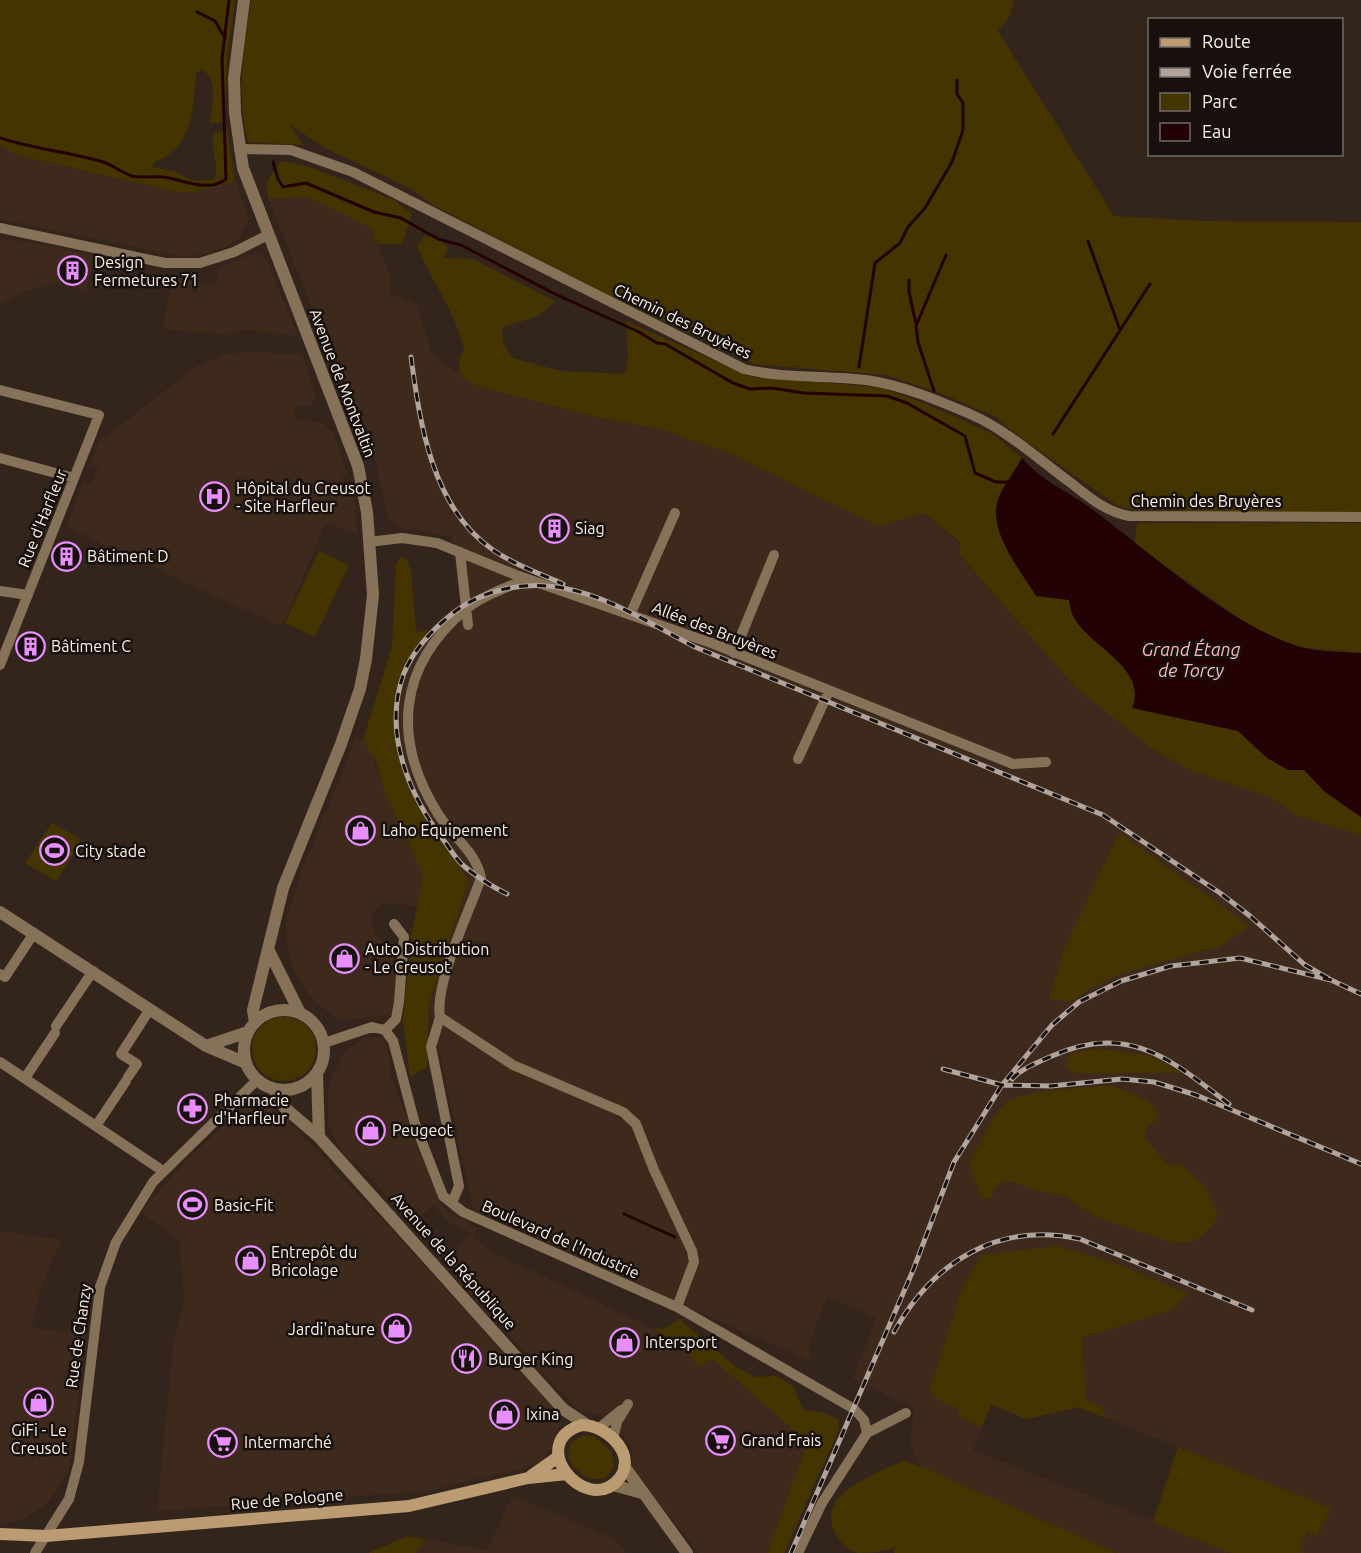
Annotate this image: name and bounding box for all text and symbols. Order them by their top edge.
legend [1148,18,1343,156]
text: Route [1202,31,1251,51]
text: Voie ferrée [1202,61,1292,81]
text: Parc [1202,91,1237,111]
text: Eau [1202,121,1232,141]
place label: Design Fermetures 71 [94,253,199,289]
building icon: Design Fermetures 71 [57,255,89,287]
street label: Chemin des Bruyères [611,280,755,362]
street label: Avenue de Montvaltin [306,306,380,460]
street label: Rue d'Harfleur [14,466,70,570]
place label: Hôpital du Creusot - Site Harfleur [236,479,371,515]
hospital icon: Hôpital du Creusot - Site Harfleur [199,481,231,513]
street label: Chemin des Bruyères [1131,492,1281,510]
building icon: Siag [538,512,570,544]
place label: Siag [575,519,605,537]
building icon: Bâtiment D [50,540,82,572]
place label: Bâtiment D [87,547,169,565]
street label: Allée des Bruyères [650,598,780,662]
building icon: Bâtiment C [14,630,46,662]
place label: Bâtiment C [51,637,131,655]
water label: Grand Étang de Torcy [1142,638,1241,680]
shop icon: Laho Equipement [345,814,377,846]
place label: Laho Equipement [382,821,509,839]
sports icon: City stade [38,835,70,867]
place label: City stade [75,842,146,860]
place label: Auto Distribution - Le Creusot [365,940,489,976]
shop icon: Auto Distribution - Le Creusot [328,942,360,974]
place label: Pharmacie d'Harfleur [214,1091,289,1127]
pharmacy icon: Pharmacie d'Harfleur [177,1093,209,1125]
shop icon: Peugeot [355,1114,387,1146]
place label: Peugeot [392,1121,454,1139]
sports icon: Basic-Fit [177,1189,209,1221]
street label: Avenue de la République [388,1189,520,1333]
place label: Basic-Fit [214,1196,274,1214]
street label: Boulevard de l'Industrie [479,1196,643,1282]
place label: Entrepôt du Bricolage [271,1243,357,1279]
shop icon: Entrepôt du Bricolage [234,1245,266,1277]
street label: Rue de Chanzy [62,1283,94,1389]
shop icon: Jardi'nature [380,1313,412,1345]
place label: Jardi'nature [288,1320,375,1338]
shop icon: Intersport [608,1326,640,1358]
place label: Intersport [645,1333,718,1351]
restaurant icon: Burger King [451,1343,483,1375]
place label: Burger King [488,1350,573,1368]
shop icon: GiFi - Le Creusot [23,1386,55,1418]
shop icon: Ixina [489,1398,521,1430]
place label: Ixina [526,1405,559,1423]
place label: GiFi - Le Creusot [11,1421,68,1457]
supermarket icon: Grand Frais [704,1424,736,1456]
supermarket icon: Intermarché [207,1426,239,1458]
place label: Grand Frais [741,1431,821,1449]
place label: Intermarché [244,1433,332,1451]
street label: Rue de Pologne [230,1485,344,1513]

